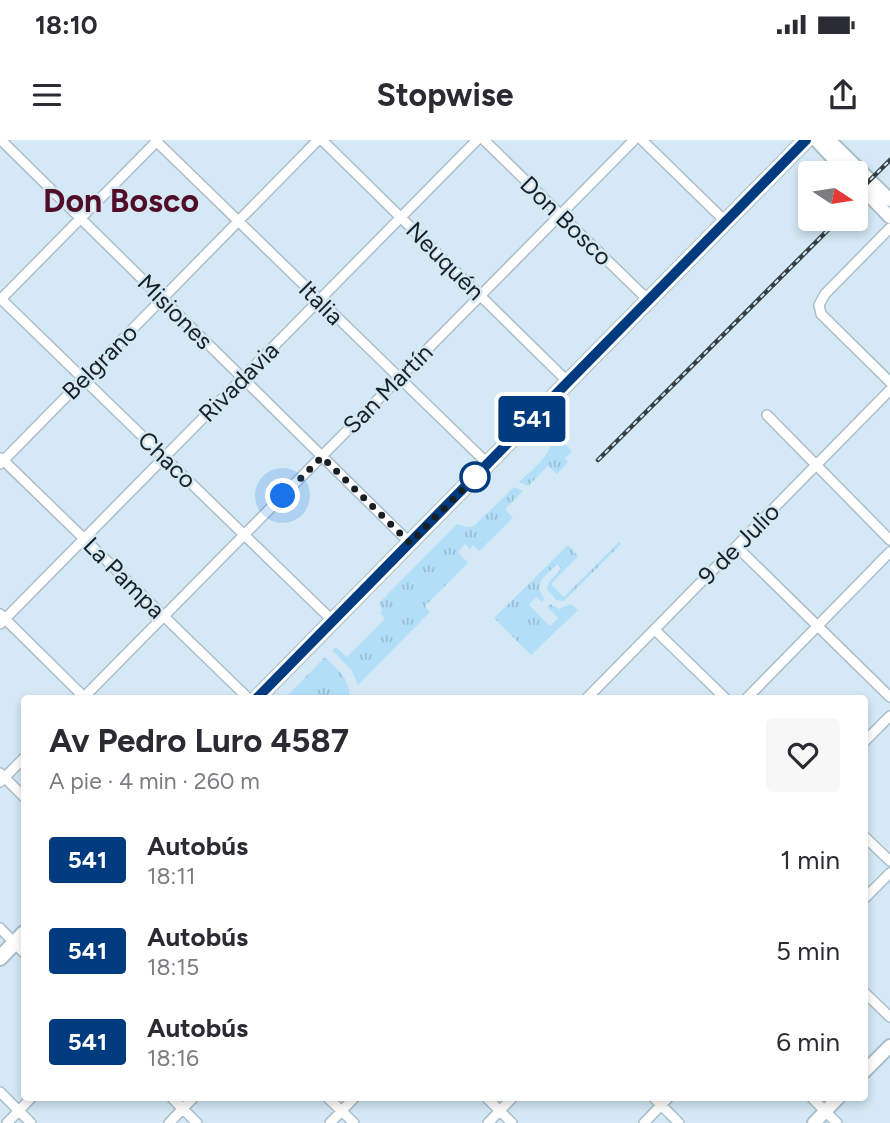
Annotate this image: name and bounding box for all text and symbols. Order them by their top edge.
text: 18:10 [35,9,98,41]
icon: menu [28,76,66,114]
text: Stopwise [377,76,513,114]
icon: share [824,76,862,114]
north arrow [798,161,868,231]
map controls [798,161,868,231]
street label: Don Bosco [514,170,618,272]
district label: Don Bosco [43,182,199,220]
street label: Neuquén [400,215,491,306]
street label: Misiones [132,268,219,355]
street label: Italia [293,274,350,331]
street label: Belgrano [56,318,143,405]
street label: Rivadavia [193,336,285,428]
street label: San Martín [337,338,439,440]
line badge: 541 [492,396,572,442]
text: 541 [512,404,552,433]
street label: Chaco [132,425,203,494]
unlabelled marker [460,462,490,492]
your location [265,478,300,513]
street label: 9 de Julio [692,497,785,590]
street label: La Pampa [78,531,171,624]
button: heart [766,718,840,792]
text: Av Pedro Luro 4587 [49,721,349,760]
text: A pie · 4 min · 260 m [49,767,260,795]
text: Autobús [147,830,248,862]
text: 1 min [780,844,840,876]
text: 541 [68,845,107,874]
text: 18:11 [147,862,195,890]
text: Autobús [147,921,248,953]
text: 5 min [776,935,840,967]
text: 541 [68,936,107,965]
text: 18:15 [147,953,199,981]
text: Autobús [147,1012,248,1044]
text: 6 min [776,1026,840,1058]
text: 541 [68,1027,107,1056]
text: 18:16 [147,1044,199,1072]

